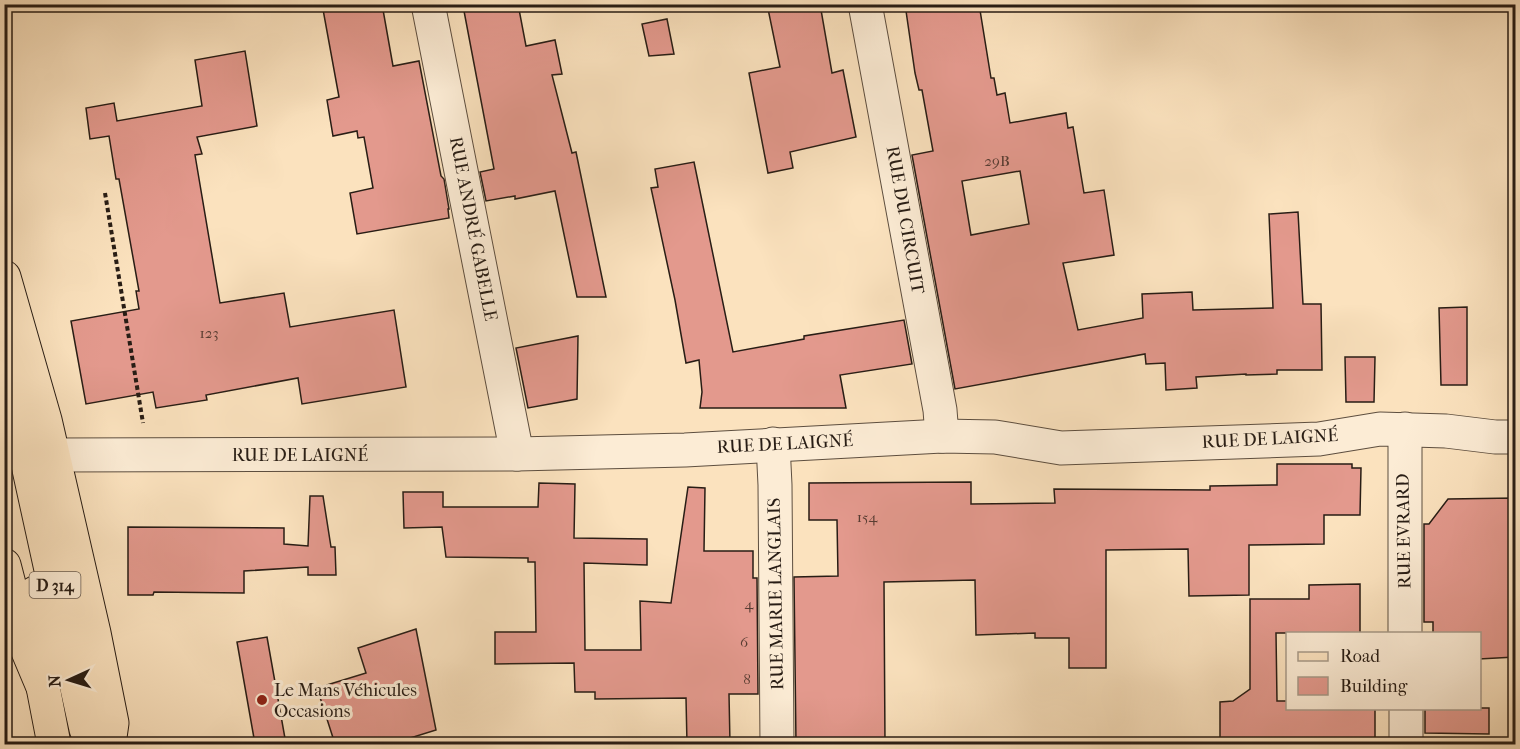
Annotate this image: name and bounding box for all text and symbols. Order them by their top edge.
street label: RUE ANDRÉ GABELLE [445,135,502,323]
street label: RUE DU CIRCUIT [882,145,928,296]
house number: 29B [984,152,1010,170]
house number: 123 [199,324,219,342]
street label: RUE DE LAIGNÉ [1201,424,1339,453]
street label: RUE DE LAIGNÉ [716,429,854,458]
street label: RUE DE LAIGNÉ [232,444,368,466]
street label: RUE EVRARD [1392,473,1416,589]
street label: RUE MARIE LANGLAIS [764,498,788,690]
house number: 154 [857,508,878,526]
road number: D 314 [29,572,80,598]
house number: 4 [745,595,755,613]
legend [1286,632,1481,710]
house number: 6 [740,633,749,651]
text: Road [1340,646,1380,667]
north arrow [39,650,99,710]
house number: 8 [743,670,751,688]
text: N [45,673,64,688]
text: Building [1340,676,1408,697]
place label: Le Mans Véhicules Occasions [274,680,417,722]
marker: Le Mans Véhicules Occasions [255,693,269,707]

